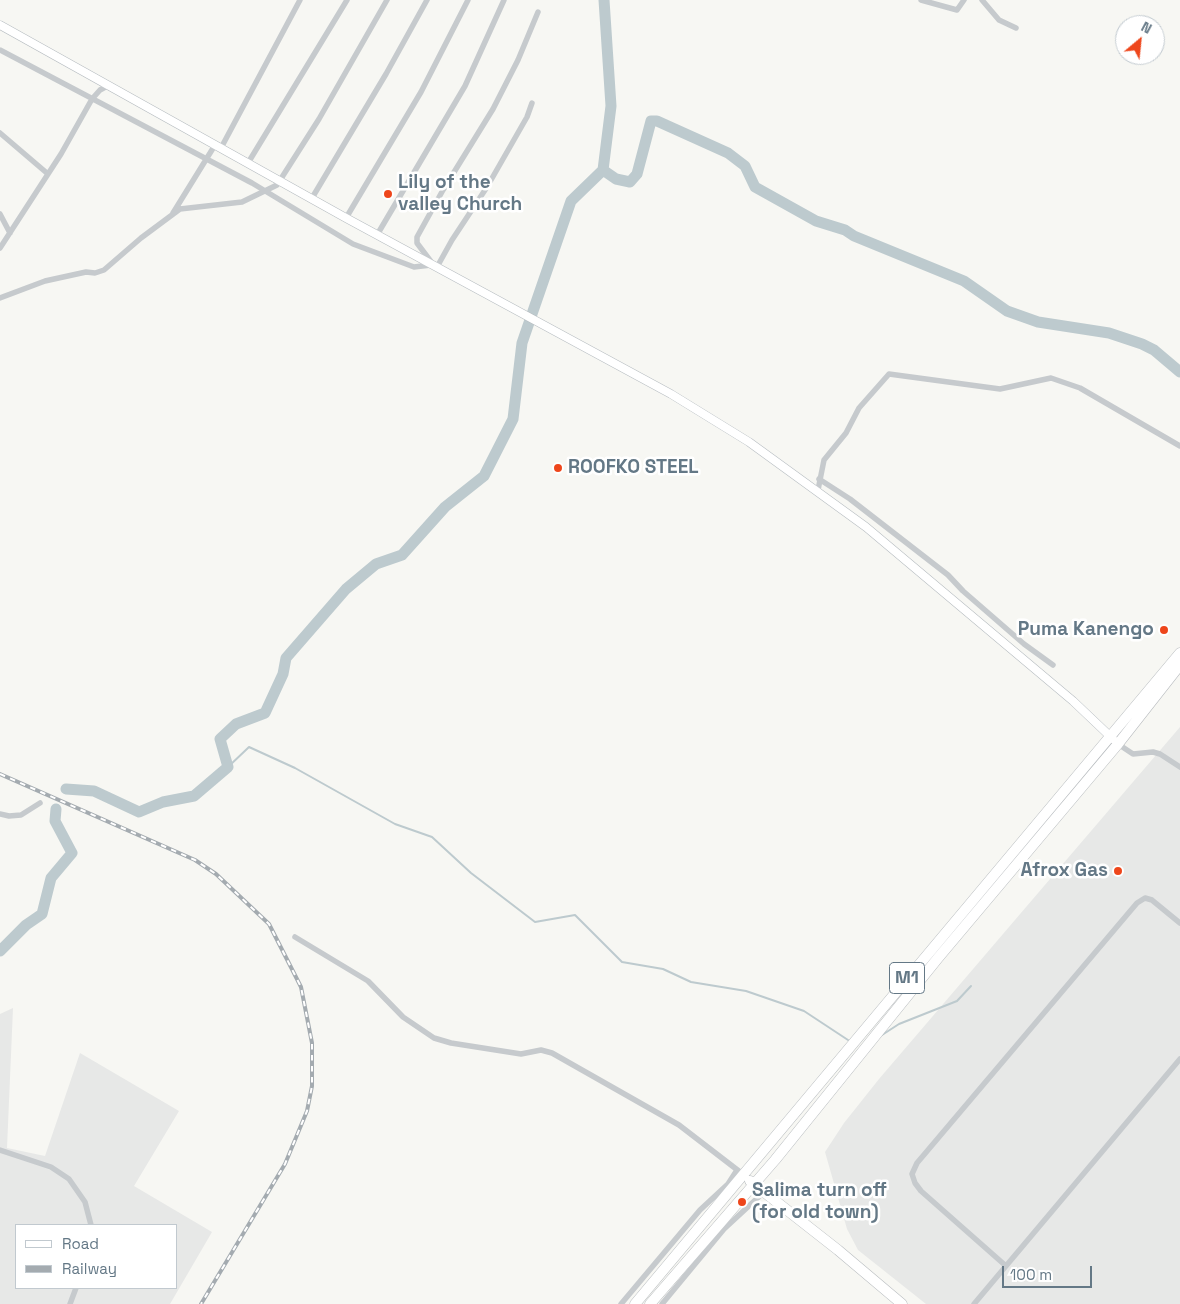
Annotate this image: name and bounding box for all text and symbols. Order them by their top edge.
north arrow [1115,15,1165,65]
text: N [1138,17,1155,38]
place label: Lily of the valley Church [398,172,522,216]
marker: Lily of the valley Church [382,188,394,200]
place label: ROOFKO STEEL [568,457,698,479]
marker: ROOFKO STEEL [552,462,564,474]
place label: Puma Kanengo [1018,619,1154,641]
marker: Puma Kanengo [1158,624,1170,636]
place label: Afrox Gas [1020,860,1108,882]
marker: Afrox Gas [1112,865,1124,877]
road number: M1 [890,962,924,994]
place label: Salima turn off (for old town) [752,1180,887,1224]
marker: Salima turn off (for old town) [736,1196,748,1208]
legend [15,1224,178,1289]
text: Road [62,1234,99,1253]
scale bar [1005,1256,1095,1288]
text: Railway [62,1259,117,1278]
text: 100 m [1010,1265,1052,1284]

